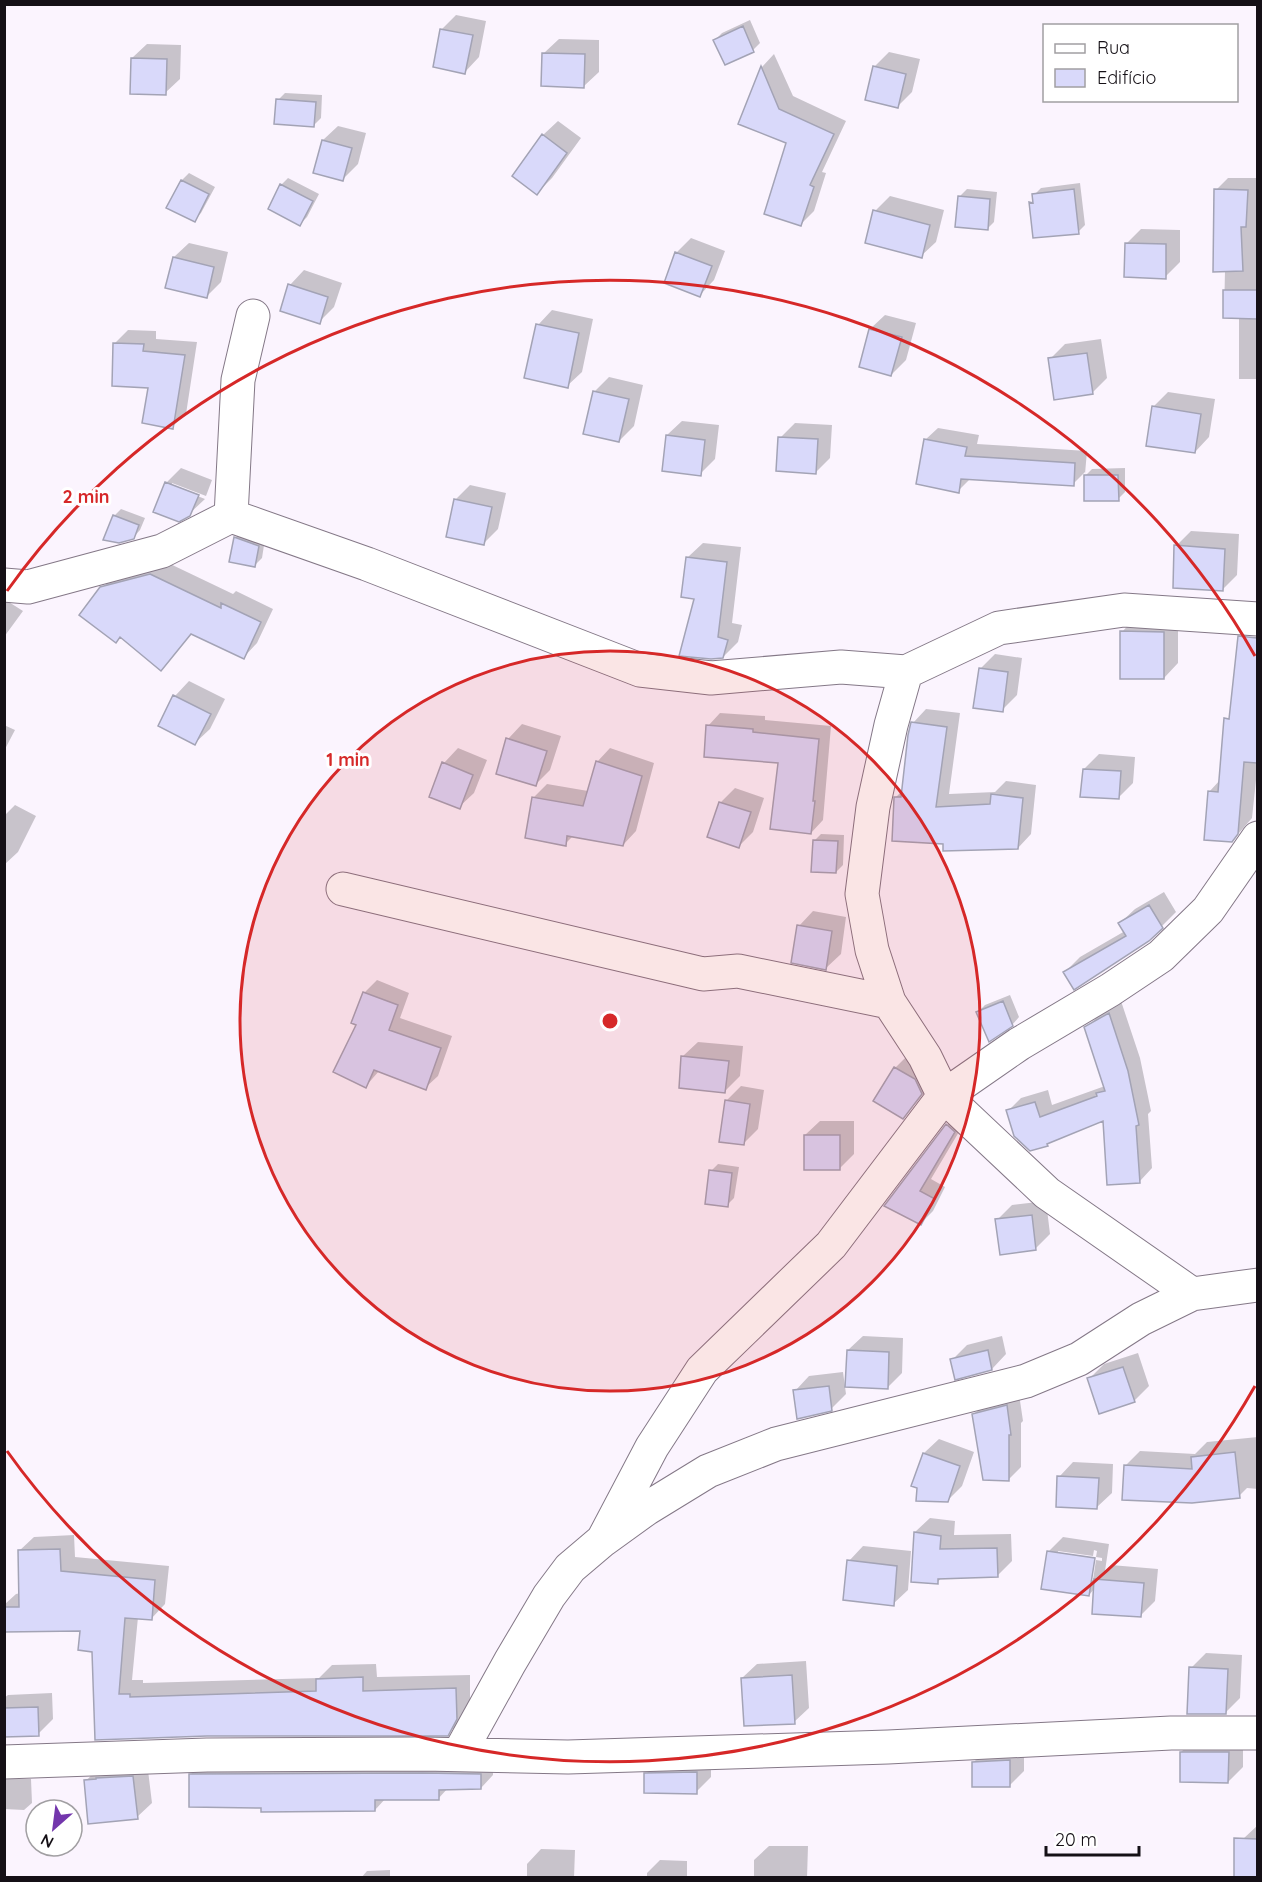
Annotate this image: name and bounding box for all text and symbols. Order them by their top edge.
legend [1043,24,1238,102]
text: Rua [1097,36,1130,59]
text: Edifício [1097,66,1156,89]
text: 2 min [63,485,109,508]
text: 1 min [326,748,370,771]
centre of rings [600,1011,620,1031]
north arrow [24,1798,84,1858]
scale bar [1046,1819,1139,1857]
text: 20 m [1055,1828,1097,1851]
text: N [37,1830,57,1853]

